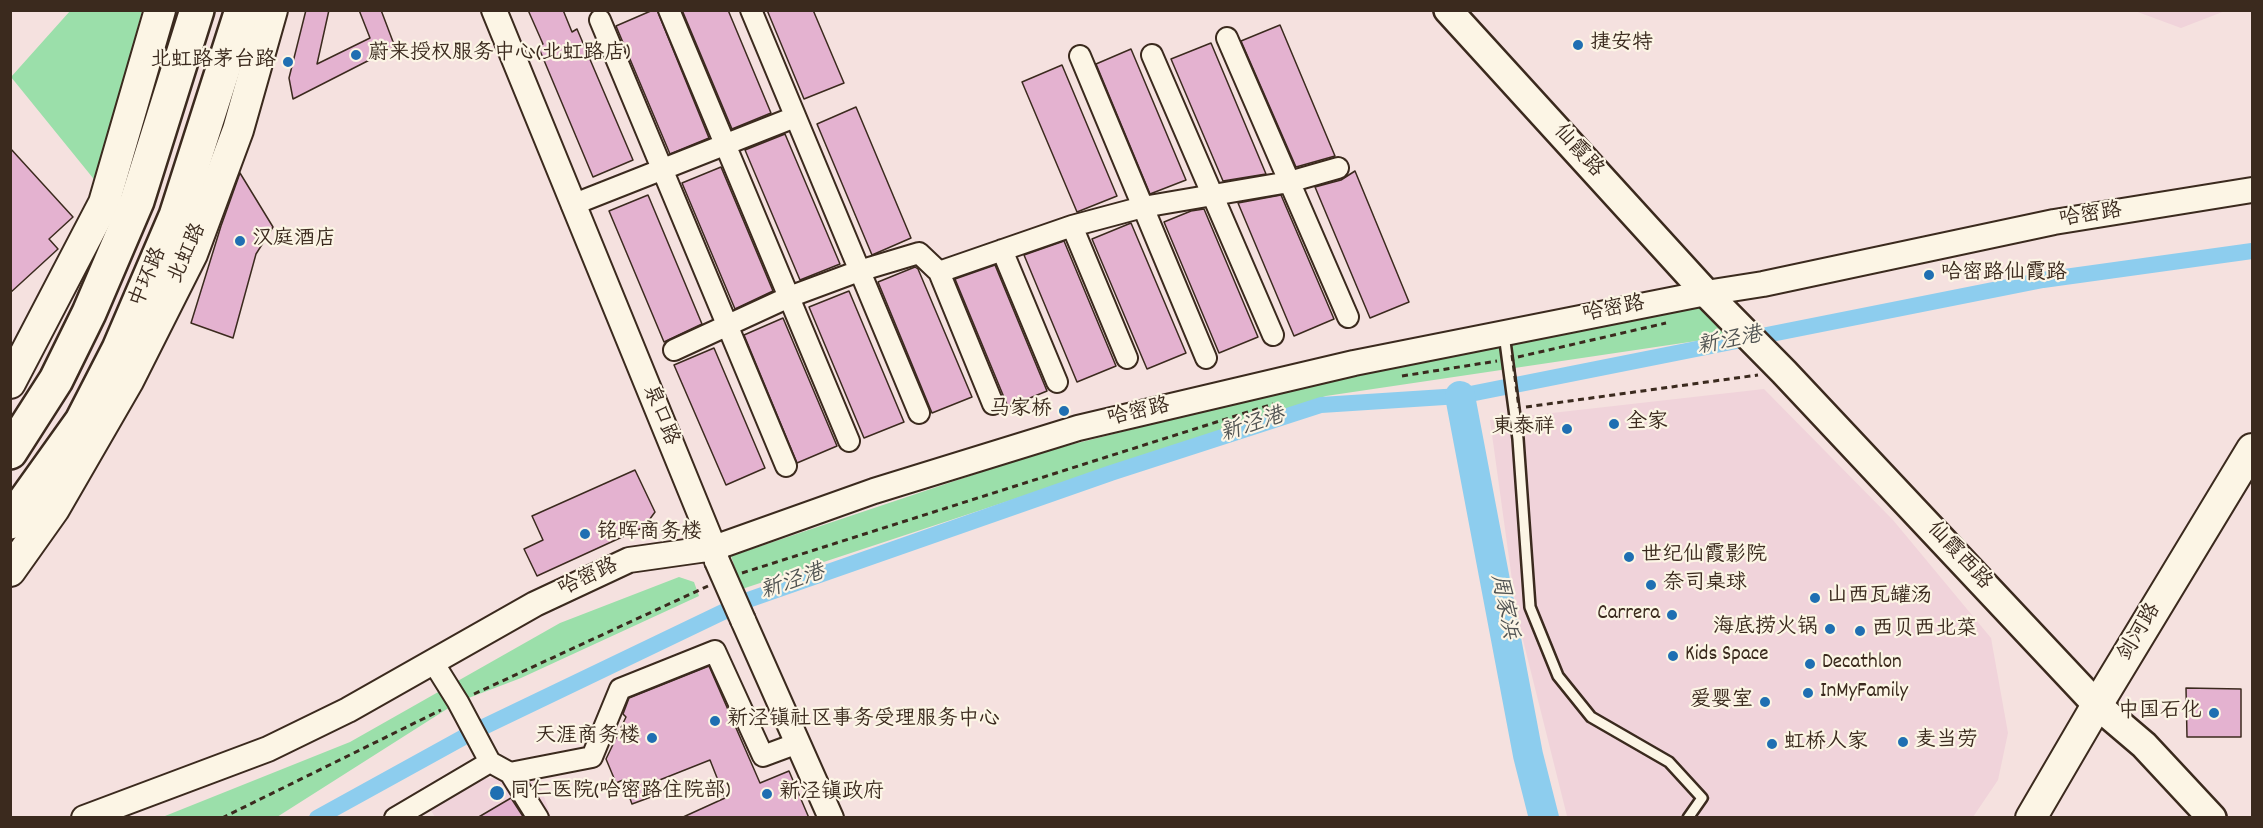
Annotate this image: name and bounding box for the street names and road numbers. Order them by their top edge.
street label: 仙霞路 [1547,120,1607,184]
street label: 哈密路 [2058,200,2124,234]
street label: 北虹路 [165,220,213,288]
street label: 中环路 [126,244,174,312]
street label: 哈密路 [1581,293,1647,329]
street label: 泉口路 [636,382,682,450]
street label: 哈密路 [1105,395,1173,433]
street label: 仙霞西路 [1920,518,1996,596]
street label: 哈密路 [555,554,623,604]
street label: 剑河路 [2114,600,2168,666]

